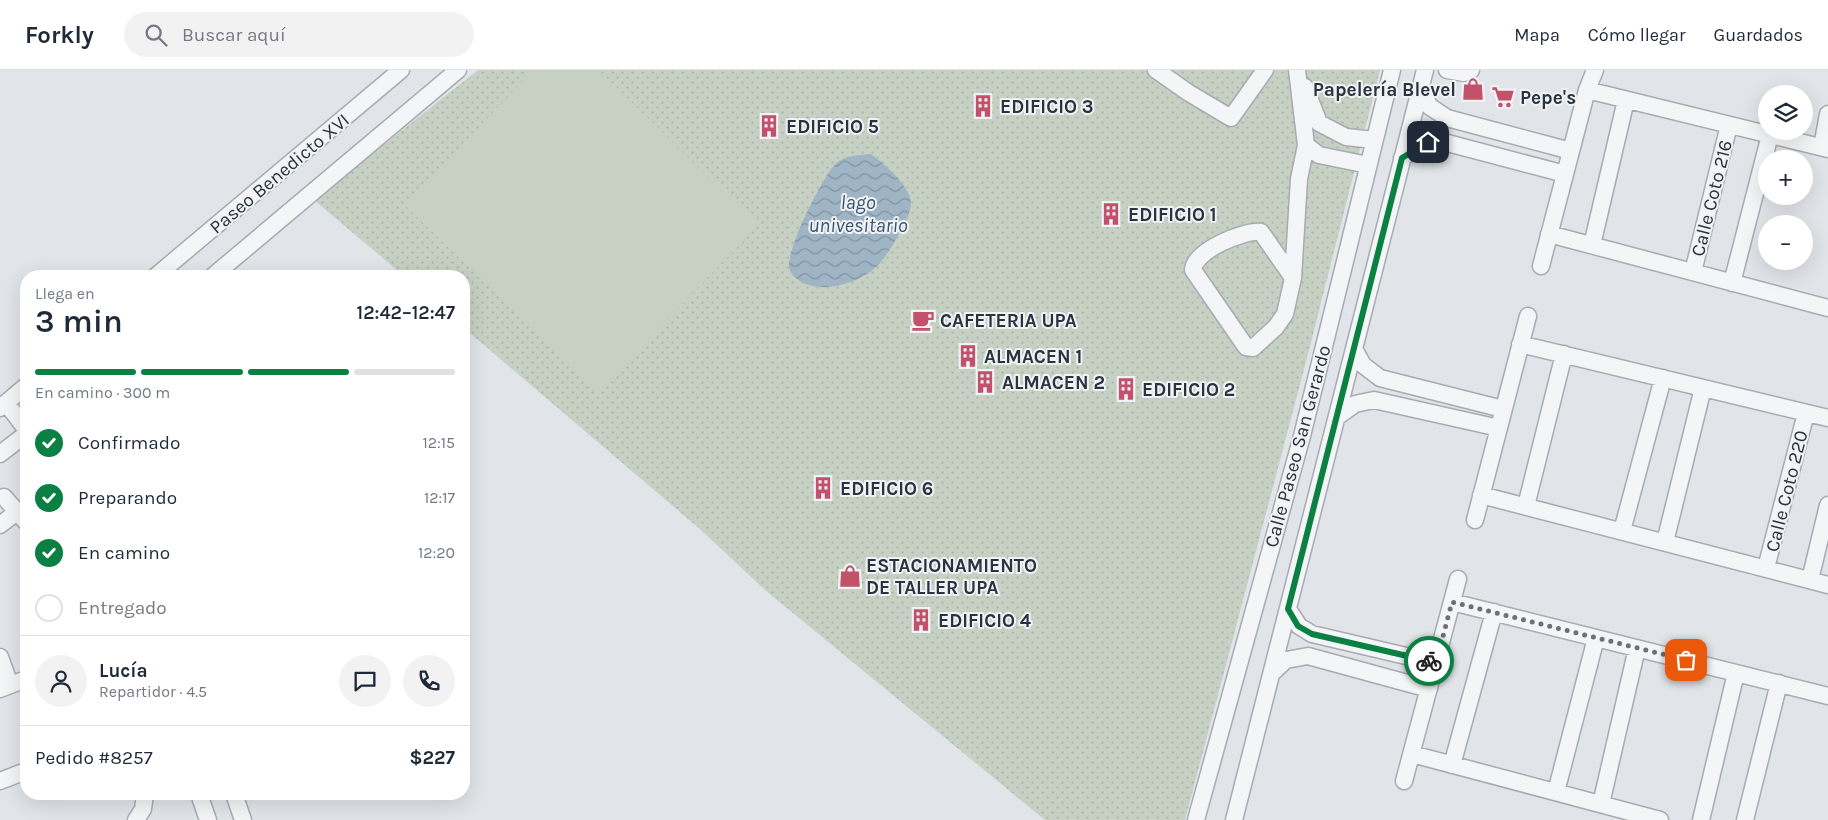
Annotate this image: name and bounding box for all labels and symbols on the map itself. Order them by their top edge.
shop icon: Papelería Blevel [1460,76,1486,102]
place label: Papelería Blevel [1313,79,1456,101]
supermarket icon: Pepe's [1490,84,1516,110]
place label: Pepe's [1520,87,1576,109]
building icon: EDIFICIO 3 [970,93,996,119]
place label: EDIFICIO 3 [1000,96,1094,118]
street label: Paseo Benedicto XVI [205,109,354,239]
building icon: EDIFICIO 5 [756,113,782,139]
place label: EDIFICIO 5 [786,116,879,138]
pin [1407,121,1449,163]
street label: Calle Coto 216 [1687,138,1737,259]
water label: lago univesitario [808,191,908,237]
building icon: EDIFICIO 1 [1098,201,1124,227]
place label: EDIFICIO 1 [1128,204,1217,226]
cafe icon: CAFETERIA UPA [910,307,936,333]
place label: CAFETERIA UPA [940,310,1077,332]
building icon: ALMACEN 1 [955,343,981,369]
street label: Calle Paseo San Gerardo [1260,343,1336,550]
place label: ALMACEN 1 [984,346,1082,368]
building icon: ALMACEN 2 [972,369,998,395]
place label: ALMACEN 2 [1002,372,1105,394]
building icon: EDIFICIO 2 [1113,376,1139,402]
place label: EDIFICIO 2 [1142,379,1235,401]
street label: Calle Coto 220 [1761,428,1813,554]
building icon: EDIFICIO 6 [810,475,836,501]
place label: EDIFICIO 6 [840,478,933,500]
place label: ESTACIONAMIENTO DE TALLER UPA [866,555,1037,599]
shop icon: ESTACIONAMIENTO DE TALLER UPA [837,563,863,589]
building icon: EDIFICIO 4 [908,607,934,633]
place label: EDIFICIO 4 [938,610,1032,632]
courier [1404,636,1454,686]
pin [1665,639,1707,681]

